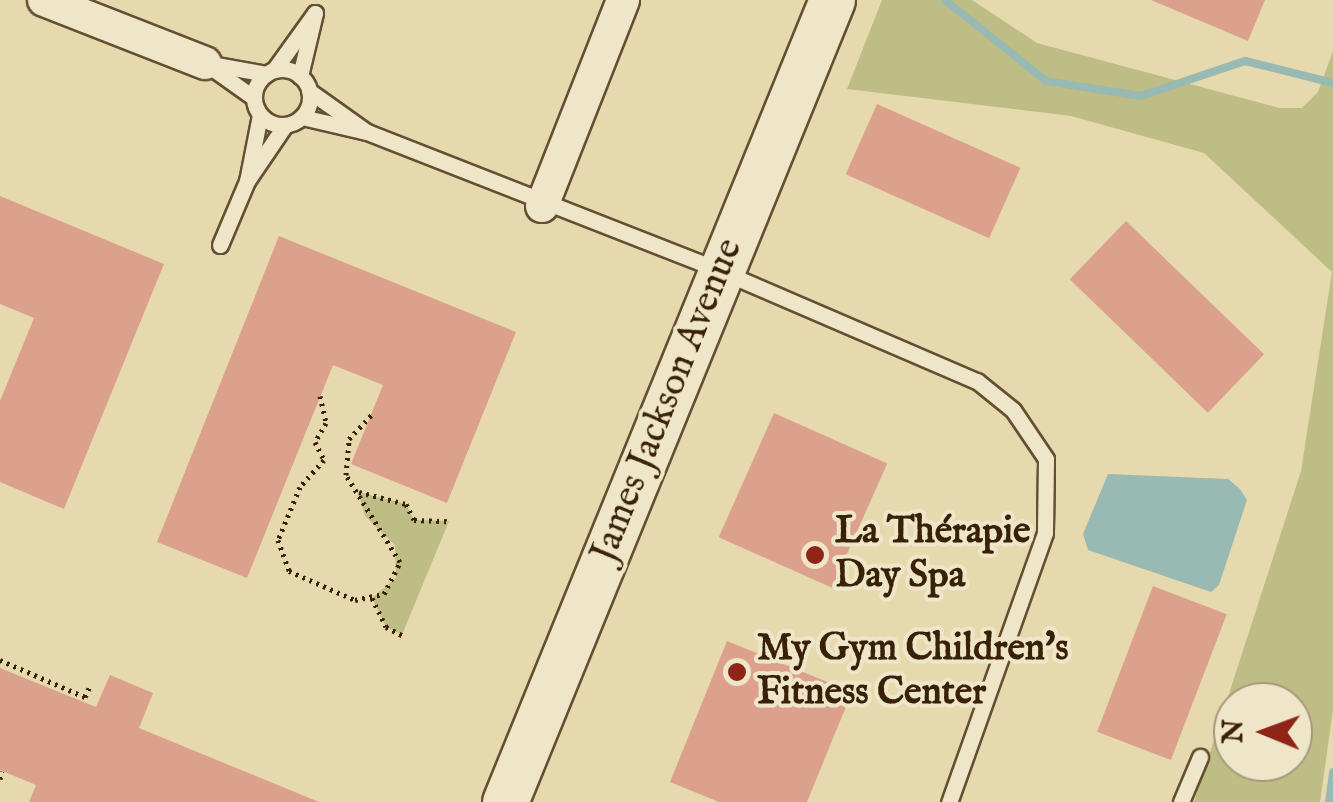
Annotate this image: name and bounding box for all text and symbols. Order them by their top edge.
street label: James Jackson Avenue [582,232,754,570]
place label: La Thérapie Day Spa [835,510,1030,600]
marker: La Thérapie Day Spa [804,544,826,566]
place label: My Gym Children's Fitness Center [757,627,1069,716]
marker: My Gym Children's Fitness Center [726,661,748,683]
north arrow [1213,682,1313,782]
text: N [1217,719,1252,744]

